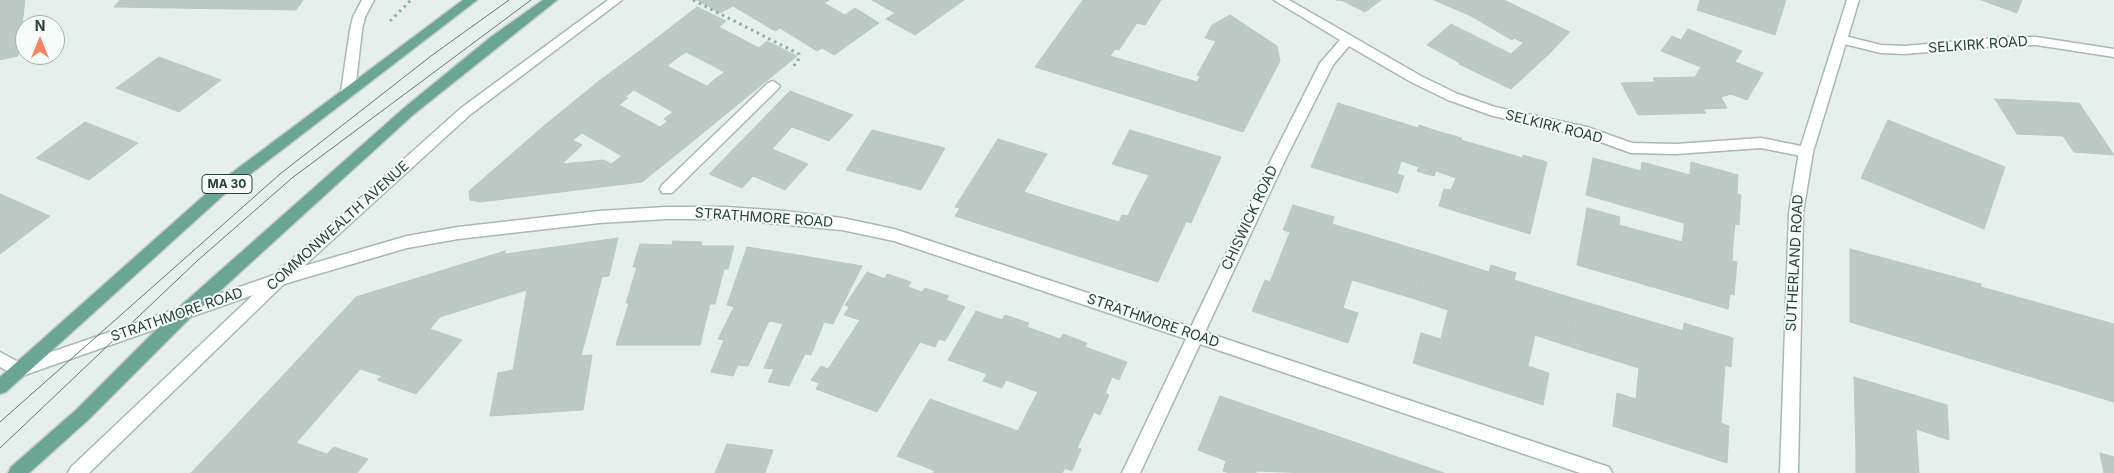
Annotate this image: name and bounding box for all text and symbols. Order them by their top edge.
north arrow [15,15,65,65]
text: N [35,17,45,34]
street label: SELKIRK ROAD [1928,33,2028,57]
street label: SELKIRK ROAD [1504,107,1604,147]
street label: COMMONWEALTH AVENUE [263,158,413,294]
street label: CHISWICK ROAD [1218,163,1282,273]
road number: MA 30 [202,174,252,193]
street label: SUTHERLAND ROAD [1783,194,1807,332]
street label: STRATHMORE ROAD [694,205,834,231]
street label: STRATHMORE ROAD [109,284,245,346]
street label: STRATHMORE ROAD [1085,290,1221,352]

